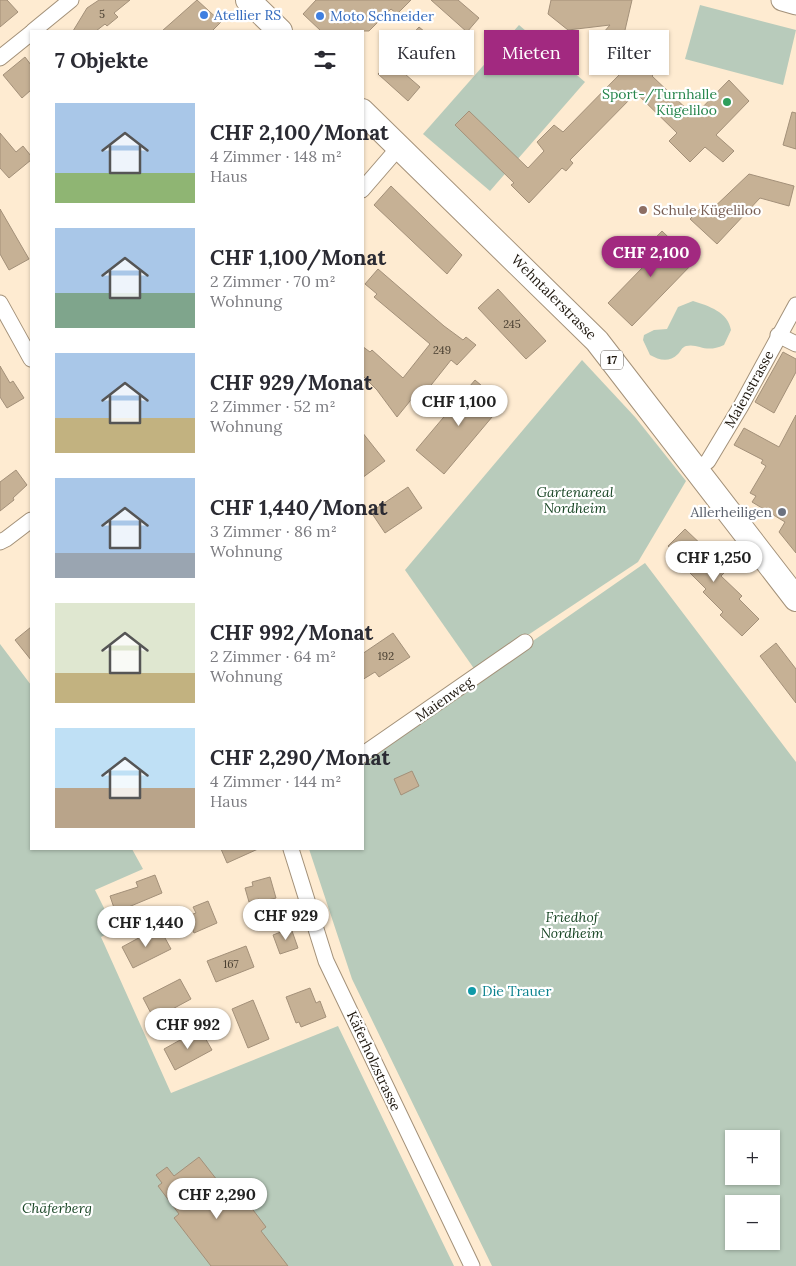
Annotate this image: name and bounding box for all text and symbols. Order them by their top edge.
place label: Atellier RS [213,6,281,24]
house number: 5 [99,7,105,21]
place label: Moto Schneider [330,7,434,25]
marker: Atellier RS [198,9,210,21]
marker: Moto Schneider [314,10,326,22]
chip: Kaufen [379,30,474,75]
chip: Mieten [484,30,579,75]
chip: Filter [589,30,669,75]
icon: filters [311,46,339,74]
text: 7 Objekte [55,47,148,74]
place label: Sport-/Turnhalle Kügeliloo [602,85,717,119]
marker: Sport-/Turnhalle Kügeliloo [721,96,733,108]
text: CHF 2,100/Monat [210,119,389,146]
icon: home [95,123,155,183]
text: 4 Zimmer · 148 m² [210,146,342,166]
text: Haus [210,166,247,186]
place label: Schule Kügeliloo [653,201,761,219]
marker: Schule Kügeliloo [637,204,649,216]
pin: CHF 2,100 [594,236,708,278]
text: CHF 2,100 [613,242,689,262]
text: CHF 1,100/Monat [210,244,386,271]
icon: home [95,248,155,308]
street label: Wehntalerstrasse [508,251,601,344]
text: 2 Zimmer · 70 m² [210,271,336,291]
text: Wohnung [210,291,282,311]
house number: 245 [503,317,521,331]
house number: 249 [433,343,451,357]
street label: Maienstrasse [720,347,778,431]
road number: 17 [601,350,623,370]
text: CHF 929/Monat [210,369,372,396]
icon: home [95,373,155,433]
pin: CHF 1,100 [402,384,516,427]
text: CHF 1,100 [422,391,496,411]
text: 2 Zimmer · 52 m² [210,396,336,416]
text: Wohnung [210,416,282,436]
park label: Gartenareal Nordheim [536,483,614,517]
text: CHF 1,440/Monat [210,494,387,521]
icon: home [95,498,155,558]
place label: Allerheiligen [690,503,772,521]
marker: Allerheiligen [776,506,788,518]
text: 3 Zimmer · 86 m² [210,521,337,541]
pin: CHF 1,250 [657,540,771,583]
text: Wohnung [210,541,282,561]
text: CHF 1,250 [676,547,752,567]
text: CHF 992/Monat [210,619,373,646]
icon: home [95,623,155,683]
text: 2 Zimmer · 64 m² [210,646,336,666]
house number: 192 [378,649,394,663]
text: Wohnung [210,666,282,686]
street label: Maienweg [412,672,477,725]
text: CHF 2,290/Monat [210,744,390,771]
icon: home [95,748,155,808]
text: 4 Zimmer · 144 m² [210,771,342,791]
text: Haus [210,791,247,811]
pin: CHF 929 [240,898,332,941]
text: CHF 929 [254,905,318,925]
pin: CHF 1,440 [89,906,203,948]
park label: Friedhof Nordheim [540,908,604,942]
text: CHF 1,440 [108,912,184,932]
house number: 167 [223,957,239,971]
place label: Die Trauer [482,982,552,1000]
marker: Die Trauer [466,985,478,997]
pin: CHF 992 [142,1008,234,1050]
street label: Käferholzstrasse [343,1008,405,1114]
text: CHF 992 [156,1014,220,1034]
map controls [725,1130,780,1250]
button: + [725,1130,780,1185]
pin: CHF 2,290 [160,1178,274,1220]
text: CHF 2,290 [178,1184,256,1204]
button: − [725,1195,780,1250]
park label: Chäferberg [22,1199,92,1217]

